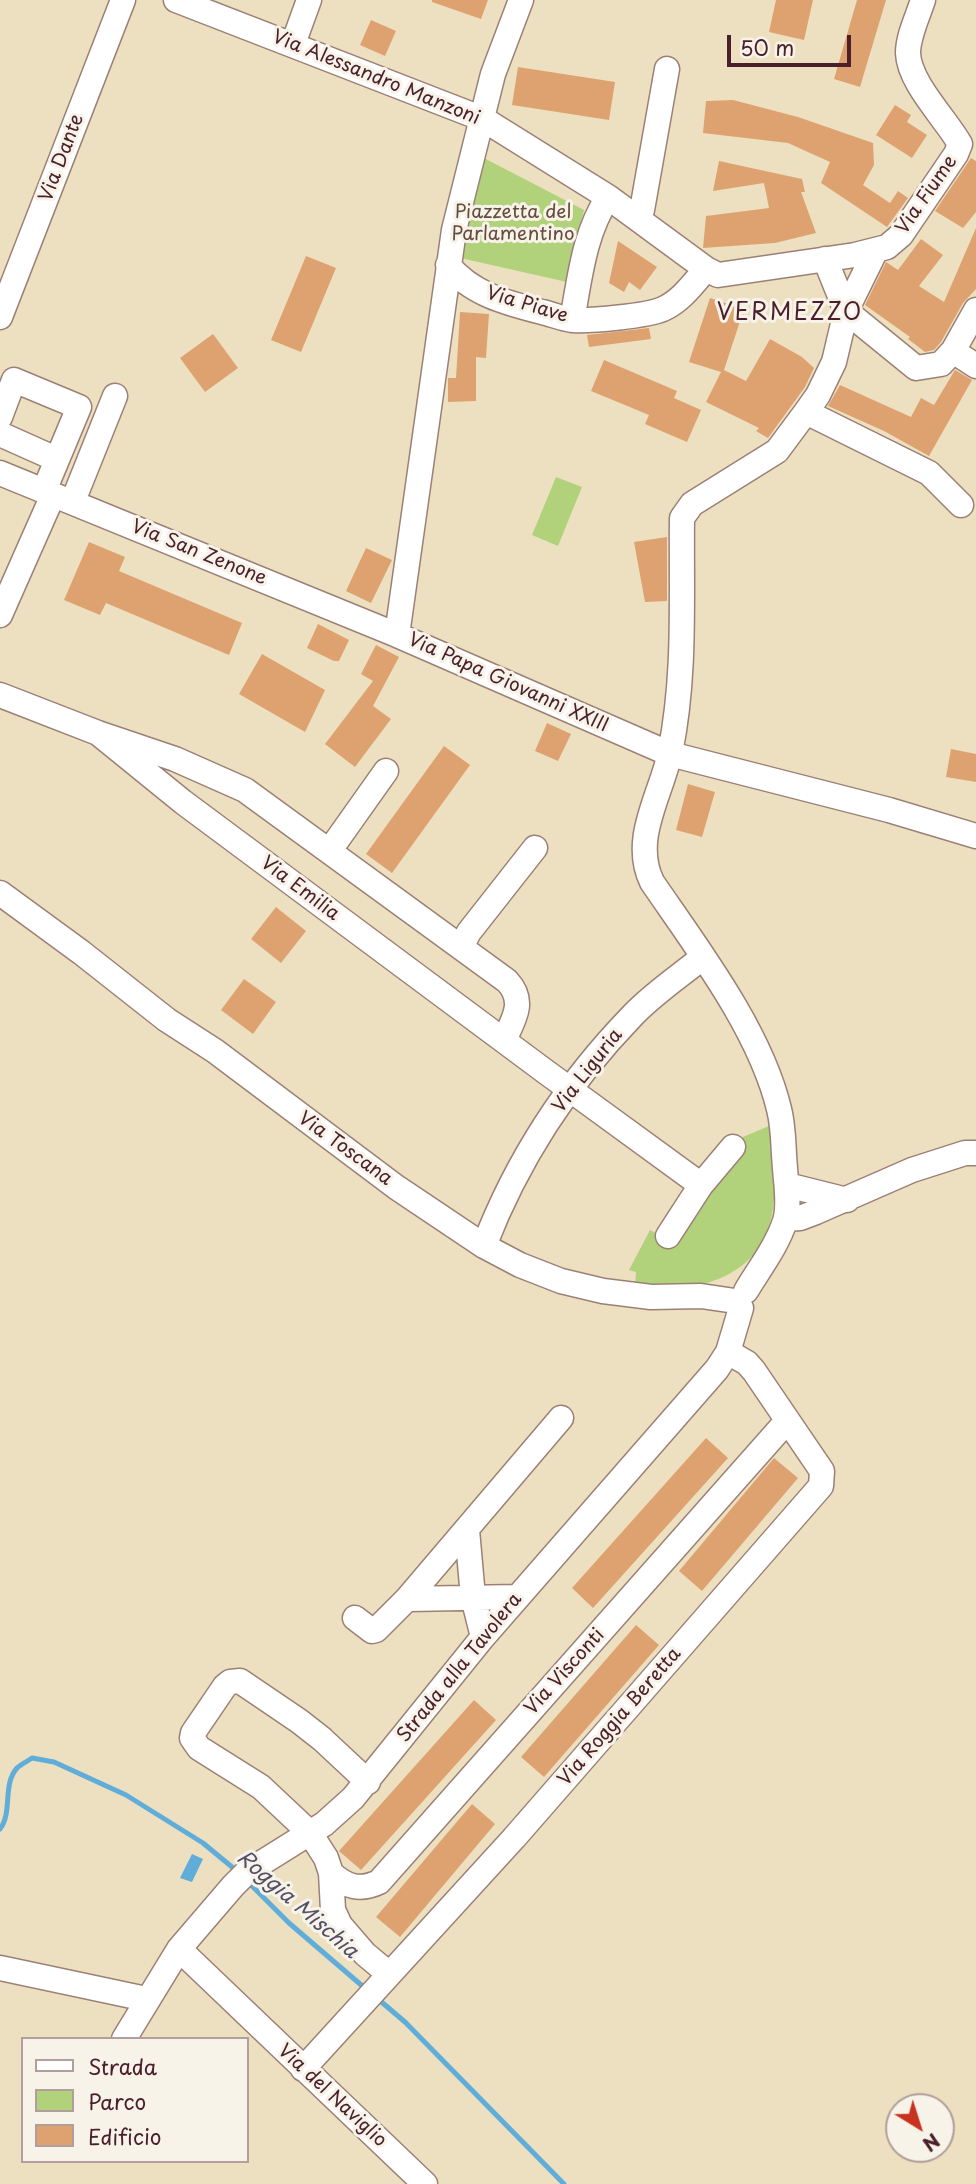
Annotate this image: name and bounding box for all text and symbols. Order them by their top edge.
scale bar [731,21,855,65]
street label: Via Alessandro Manzoni [269,26,483,130]
text: 50 m [740,31,794,63]
street label: Via Dante [35,111,89,205]
street label: Via Fiume [892,151,962,239]
park label: Piazzetta del Parlamentino [452,202,574,246]
street label: Via Piave [483,282,571,328]
district label: VERMEZZO [718,300,862,328]
street label: Via San Zenone [128,515,270,591]
street label: Via Papa Giovanni XXIII [404,629,612,737]
street label: Via Emilia [256,852,344,926]
street label: Via Liguria [548,1025,628,1117]
street label: Via Toscana [293,1107,397,1191]
street label: Strada alla Tavolera [393,1589,527,1747]
street label: Via Visconti [520,1624,610,1720]
street label: Via Roggia Beretta [554,1643,686,1791]
water label: Roggia Mischia [231,1846,363,1964]
legend [21,2037,248,2163]
street label: Via del Naviglio [273,2040,391,2152]
text: Strada [88,2050,157,2082]
text: Parco [88,2085,146,2117]
north arrow [885,2093,955,2163]
text: Edificio [88,2120,161,2152]
text: N [917,2127,946,2159]

